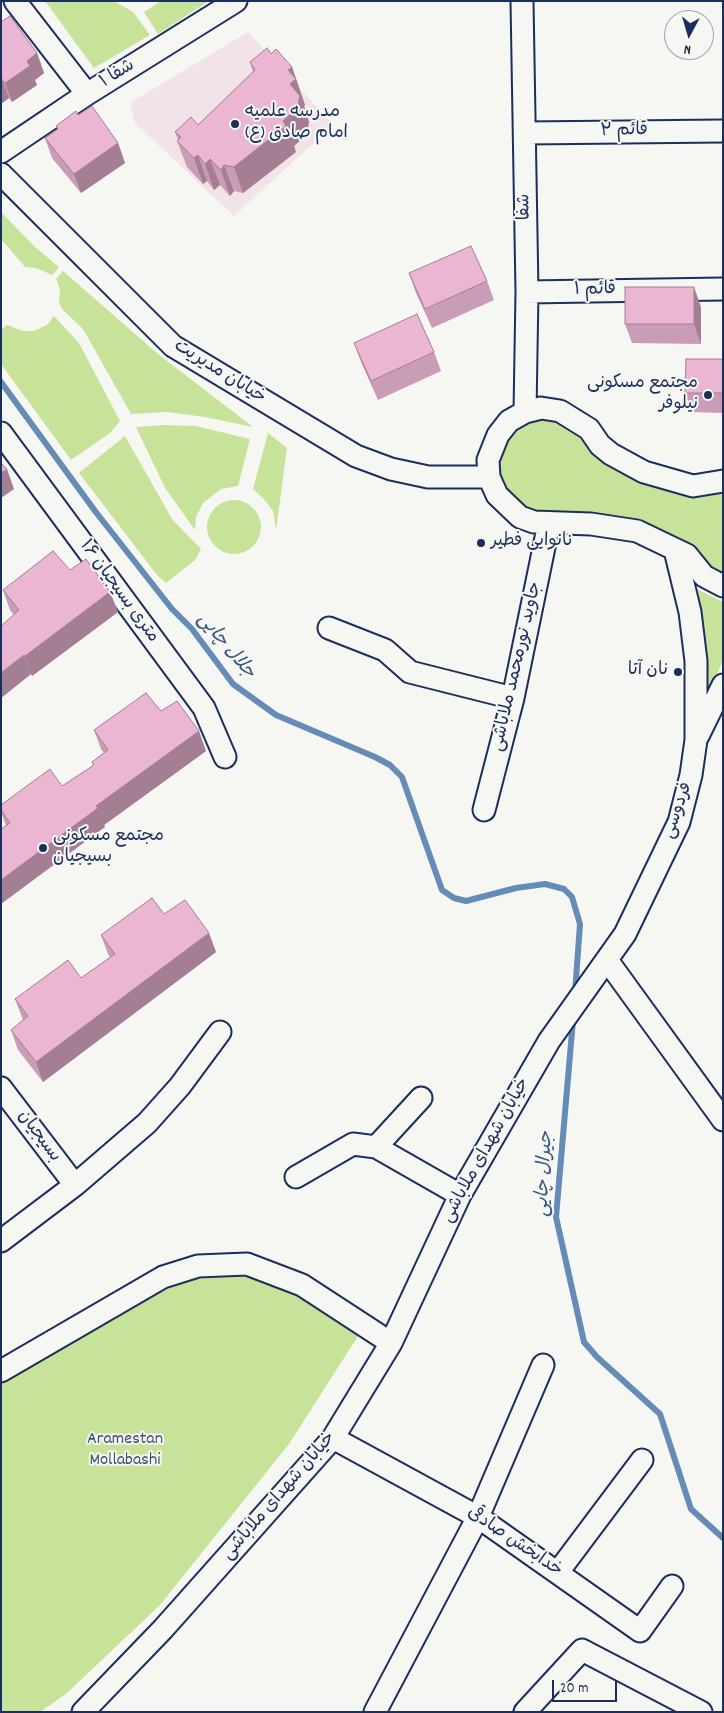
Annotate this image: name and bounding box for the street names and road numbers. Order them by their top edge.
street label: شفا ۱ [96,56,140,94]
street label: قائم ۲ [600,121,648,143]
street label: شفا [515,193,537,221]
street label: قائم ۱ [574,280,616,302]
street label: خیابان مدیریت [169,336,269,410]
street label: ۱۶ متری بسیجیان [73,536,163,648]
street label: جاوید نورمحمد ملاباشی [488,580,548,754]
street label: فردوسی [659,780,699,842]
street label: خیابان شهدای ملاباشی [438,1075,536,1227]
street label: بسیجیان [12,1107,64,1167]
street label: خیابان شهدای ملاباشی [219,1429,341,1565]
street label: خدابخش صادقی [462,1503,566,1583]

